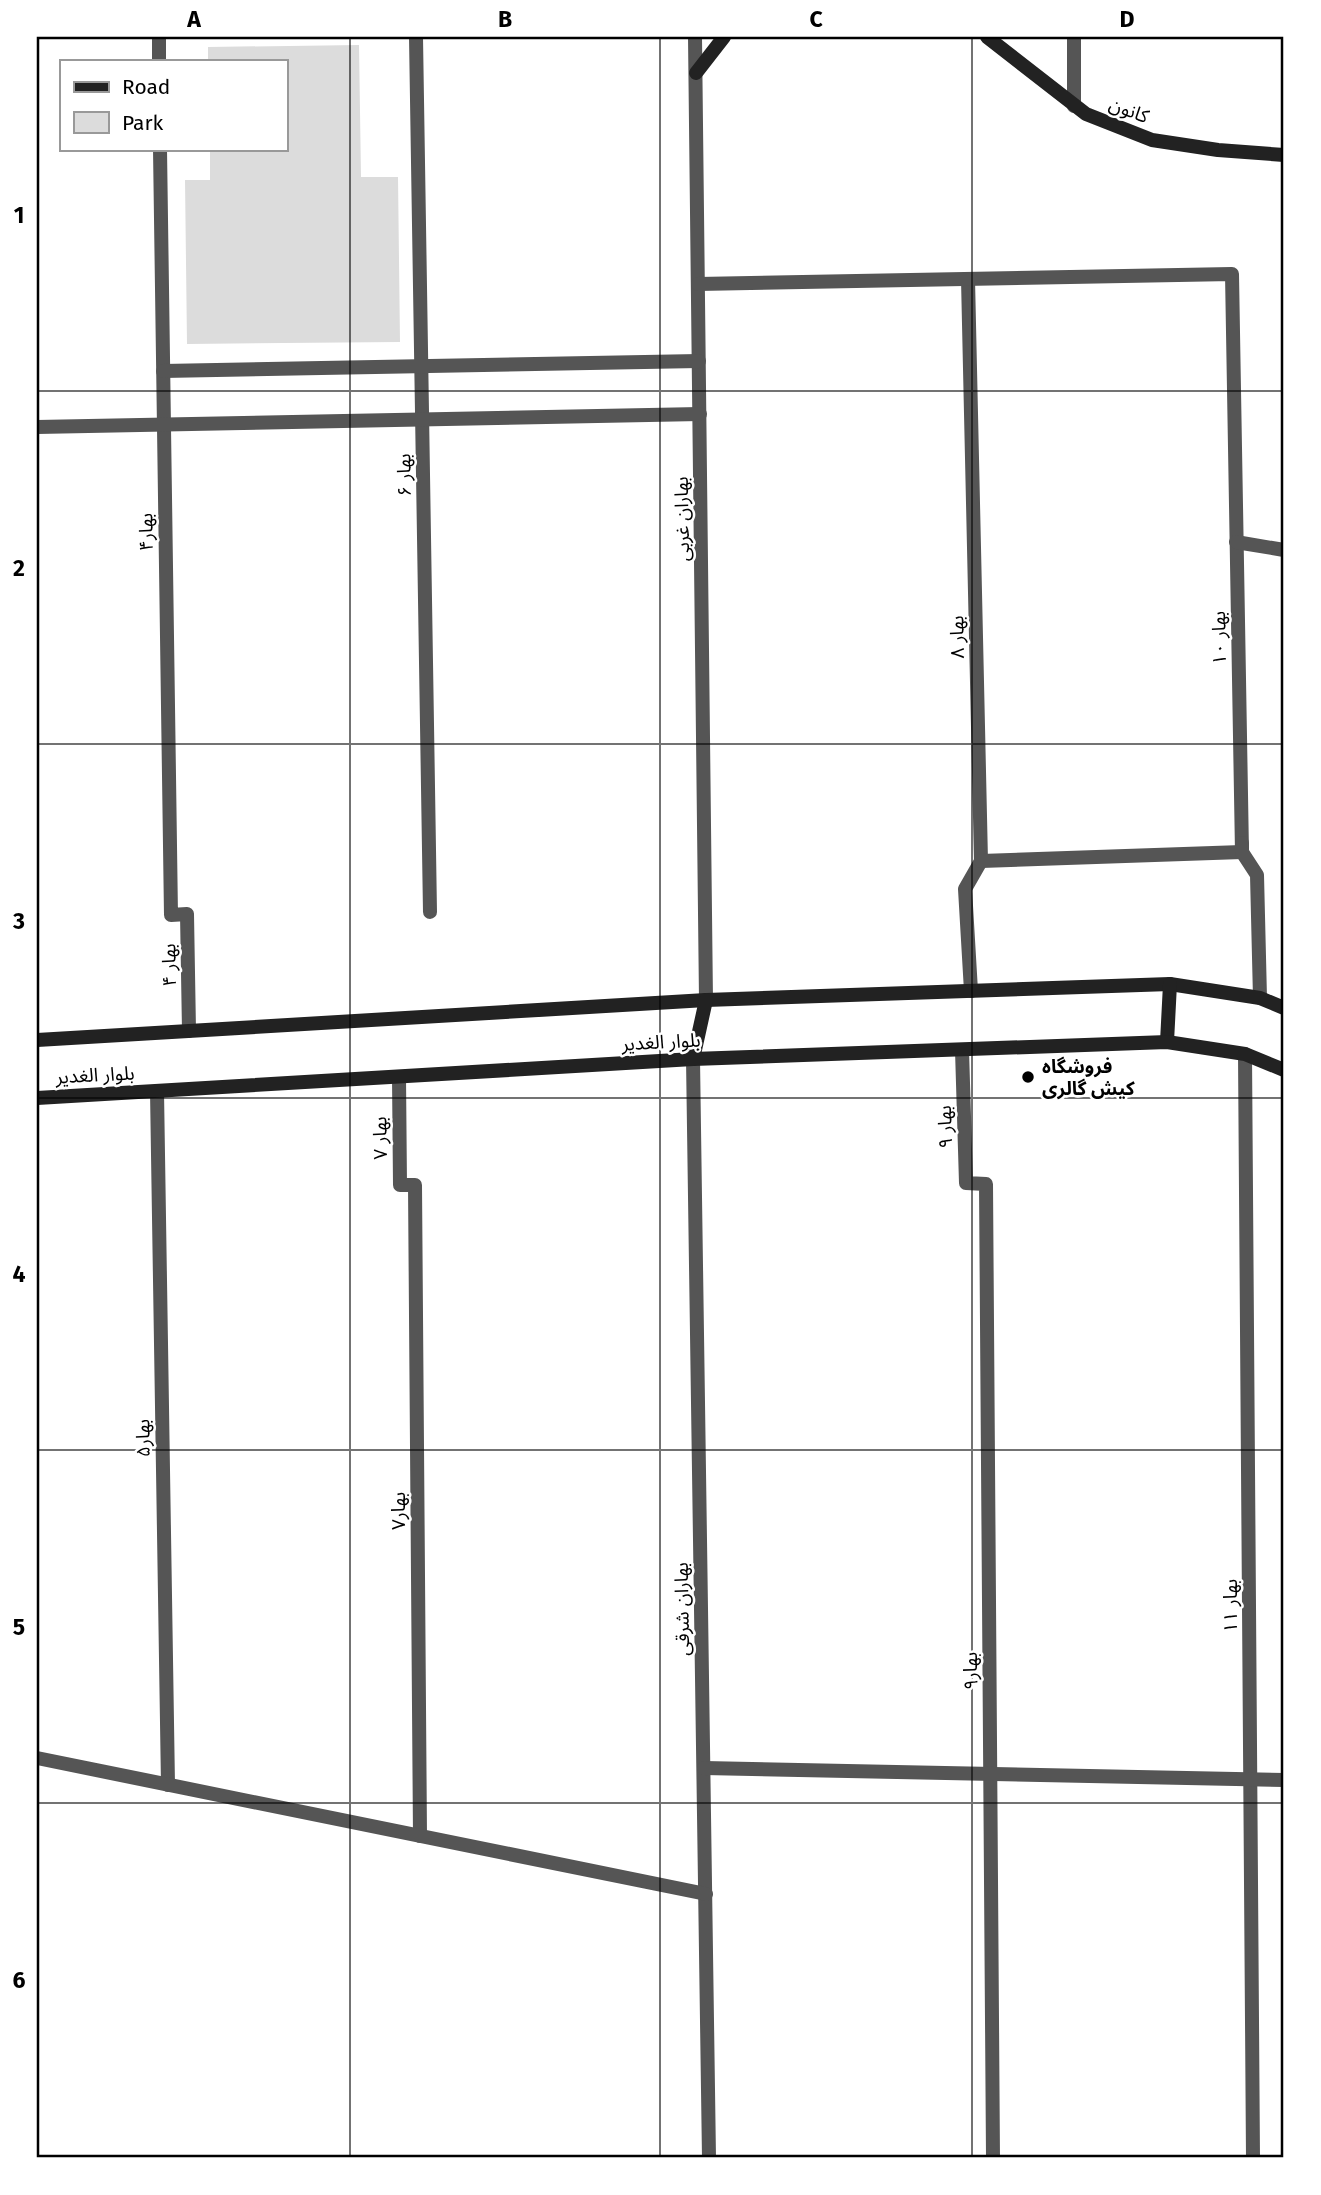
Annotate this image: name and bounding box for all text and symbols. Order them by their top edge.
text: A [186,5,201,33]
text: B [498,5,512,33]
text: C [809,5,823,33]
text: D [1120,5,1135,33]
legend [60,60,287,150]
text: Road [122,74,170,100]
street label: کانون [1106,92,1153,128]
text: Park [122,110,164,136]
text: 1 [14,201,24,229]
street label: بهار ۶ [392,453,416,497]
street label: بهاران غربی [670,476,694,562]
street label: بهار۴ [134,513,158,551]
text: 2 [13,554,25,582]
street label: بهار ۱۰ [1207,611,1231,665]
street label: بهار ۸ [945,615,969,659]
text: 3 [12,907,25,935]
street label: بهار ۴ [157,943,181,987]
street label: بلوار الغدیر [620,1028,701,1056]
place label: فروشگاه کیش گالری [1042,1055,1135,1100]
street label: بلوار الغدیر [54,1061,135,1089]
marker: فروشگاه کیش گالری [1020,1069,1036,1085]
street label: بهار ۹ [933,1105,957,1149]
street label: بهار ۷ [368,1116,392,1160]
text: 4 [13,1260,26,1288]
street label: بهار۵ [131,1419,155,1457]
street label: بهار۷ [387,1492,410,1530]
street label: بهاران شرقی [670,1562,694,1656]
street label: بهار ۱۱ [1219,1579,1242,1633]
text: 5 [13,1613,25,1641]
street label: بهار۹ [959,1652,982,1690]
text: 6 [13,1966,26,1994]

